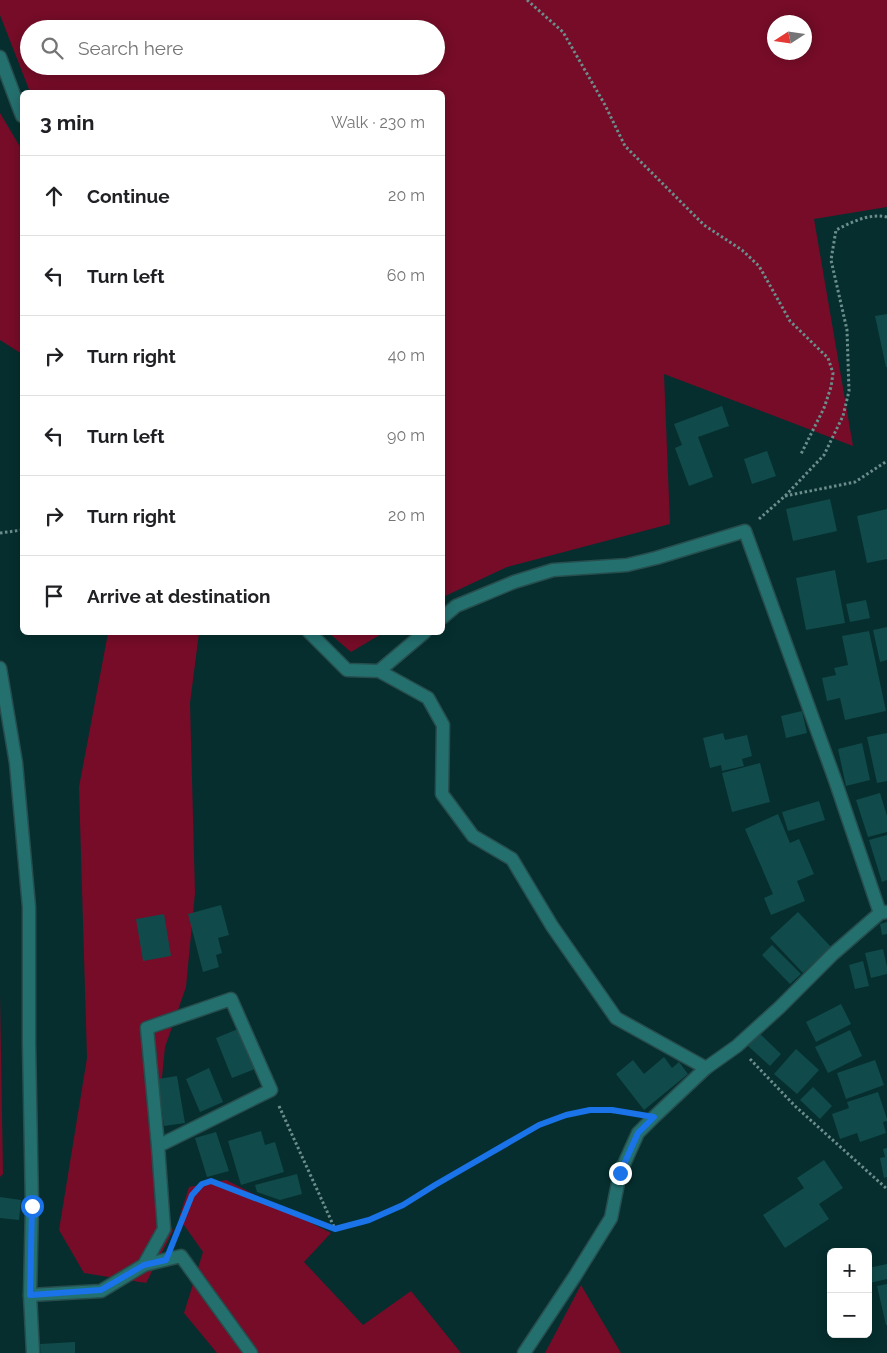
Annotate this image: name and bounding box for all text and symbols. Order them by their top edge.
north arrow [767,15,812,60]
search box [20,20,445,75]
icon: search [38,34,66,62]
text: Search here [78,37,184,59]
text: 3 min [40,110,94,135]
text: Walk · 230 m [331,113,425,132]
icon: ahead [40,182,68,210]
text: Continue [87,185,170,207]
text: 20 m [388,186,425,205]
icon: left [40,262,68,290]
text: Turn left [87,265,164,287]
text: 60 m [387,266,425,285]
icon: right [40,342,68,370]
text: Turn right [87,345,176,367]
text: 40 m [388,346,425,365]
icon: left [40,422,68,450]
text: Turn left [87,425,164,447]
text: 90 m [387,426,425,445]
icon: right [40,502,68,530]
text: Turn right [87,505,176,527]
text: 20 m [388,506,425,525]
icon: arrive [40,582,68,610]
text: Arrive at destination [87,585,271,607]
route end [609,1162,632,1185]
route start [21,1195,44,1218]
map controls [827,1248,872,1338]
button: + [827,1248,872,1293]
button: − [827,1293,872,1338]

